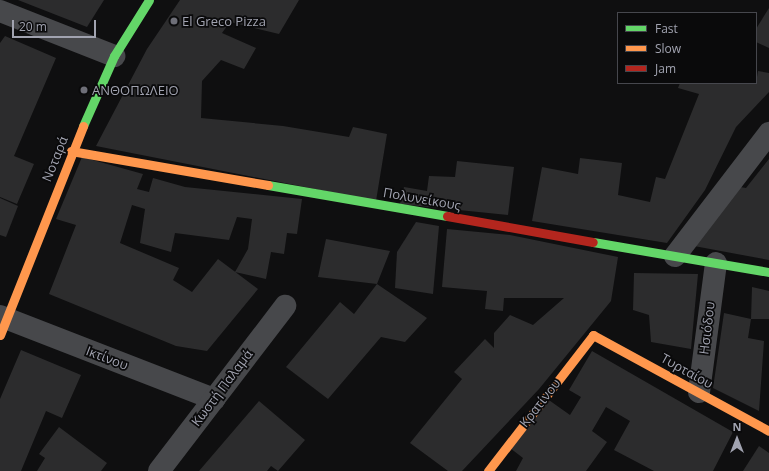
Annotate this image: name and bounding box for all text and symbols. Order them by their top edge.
scale bar [14,12,98,38]
legend [617,12,757,84]
place label: El Greco Pizza [182,13,266,29]
marker: El Greco Pizza [169,16,179,26]
text: 20 m [19,18,47,35]
text: Fast [655,20,678,37]
text: Slow [655,40,681,57]
text: Jam [655,60,676,77]
place label: ΑΝΘΟΠΩΛΕΙΟ [92,82,179,98]
marker: ΑΝΘΟΠΩΛΕΙΟ [79,85,89,95]
street label: Νοταρά [39,134,71,184]
street label: Πολυνείκους [382,184,462,214]
street label: Ησιόδου [696,301,718,355]
street label: Ικτίνου [84,343,130,373]
street label: Κωστή Παλαμά [188,347,256,429]
street label: Τυρταίου [658,350,716,392]
street label: Κρατίνου [516,376,564,430]
north arrow [717,419,757,459]
text: N [733,419,741,434]

